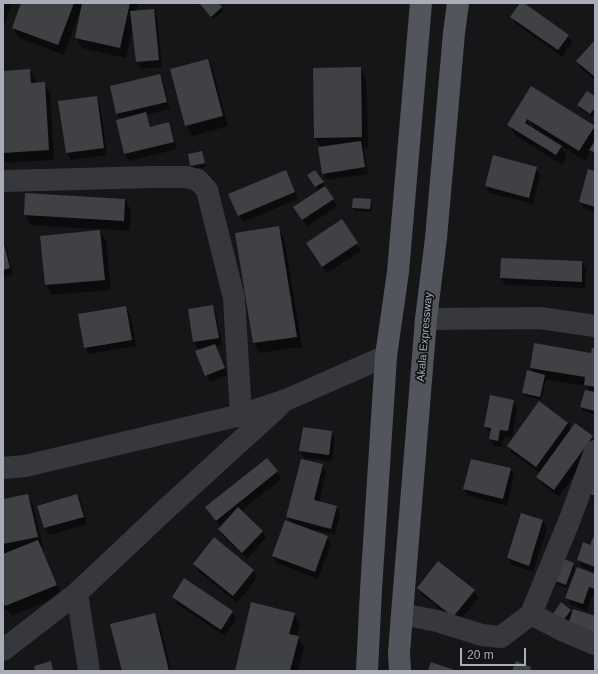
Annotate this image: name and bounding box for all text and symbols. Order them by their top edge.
street label: Akala Expressway [415,292,435,382]
scale bar [462,640,528,666]
text: 20 m [467,648,494,662]

